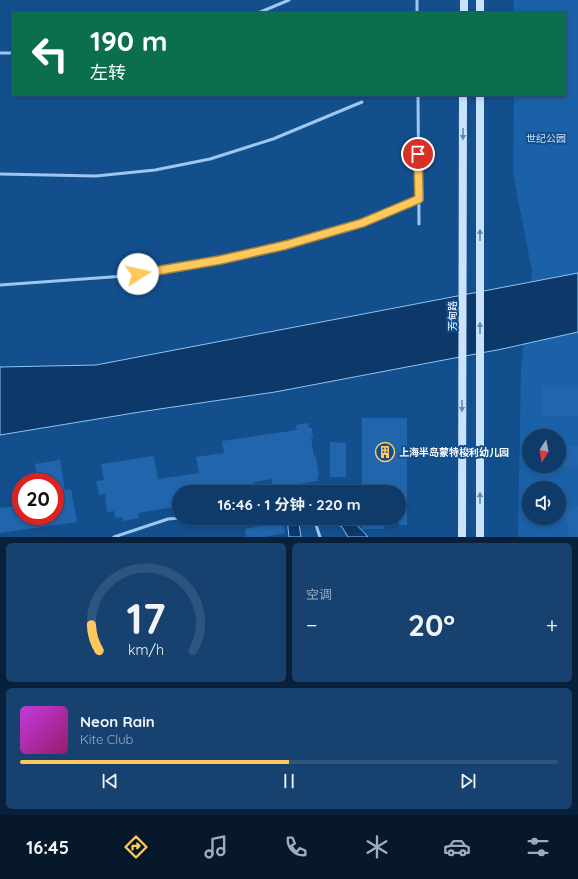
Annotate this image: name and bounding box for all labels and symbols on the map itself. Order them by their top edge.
one-way arrow [460,128,466,141]
park label: 世纪公园 [526,132,566,145]
pin [401,137,435,171]
one-way arrow [477,228,483,241]
position arrow [117,253,159,295]
street label: 芳甸路 [446,301,459,331]
one-way arrow [477,321,483,334]
one-way arrow [459,400,465,413]
north arrow [522,429,566,473]
building icon: 上海半岛蒙特梭利幼儿园 [374,441,396,463]
place label: 上海半岛蒙特梭利幼儿园 [399,446,509,459]
speed limit sign: 20 [12,473,64,525]
one-way arrow [477,491,483,504]

